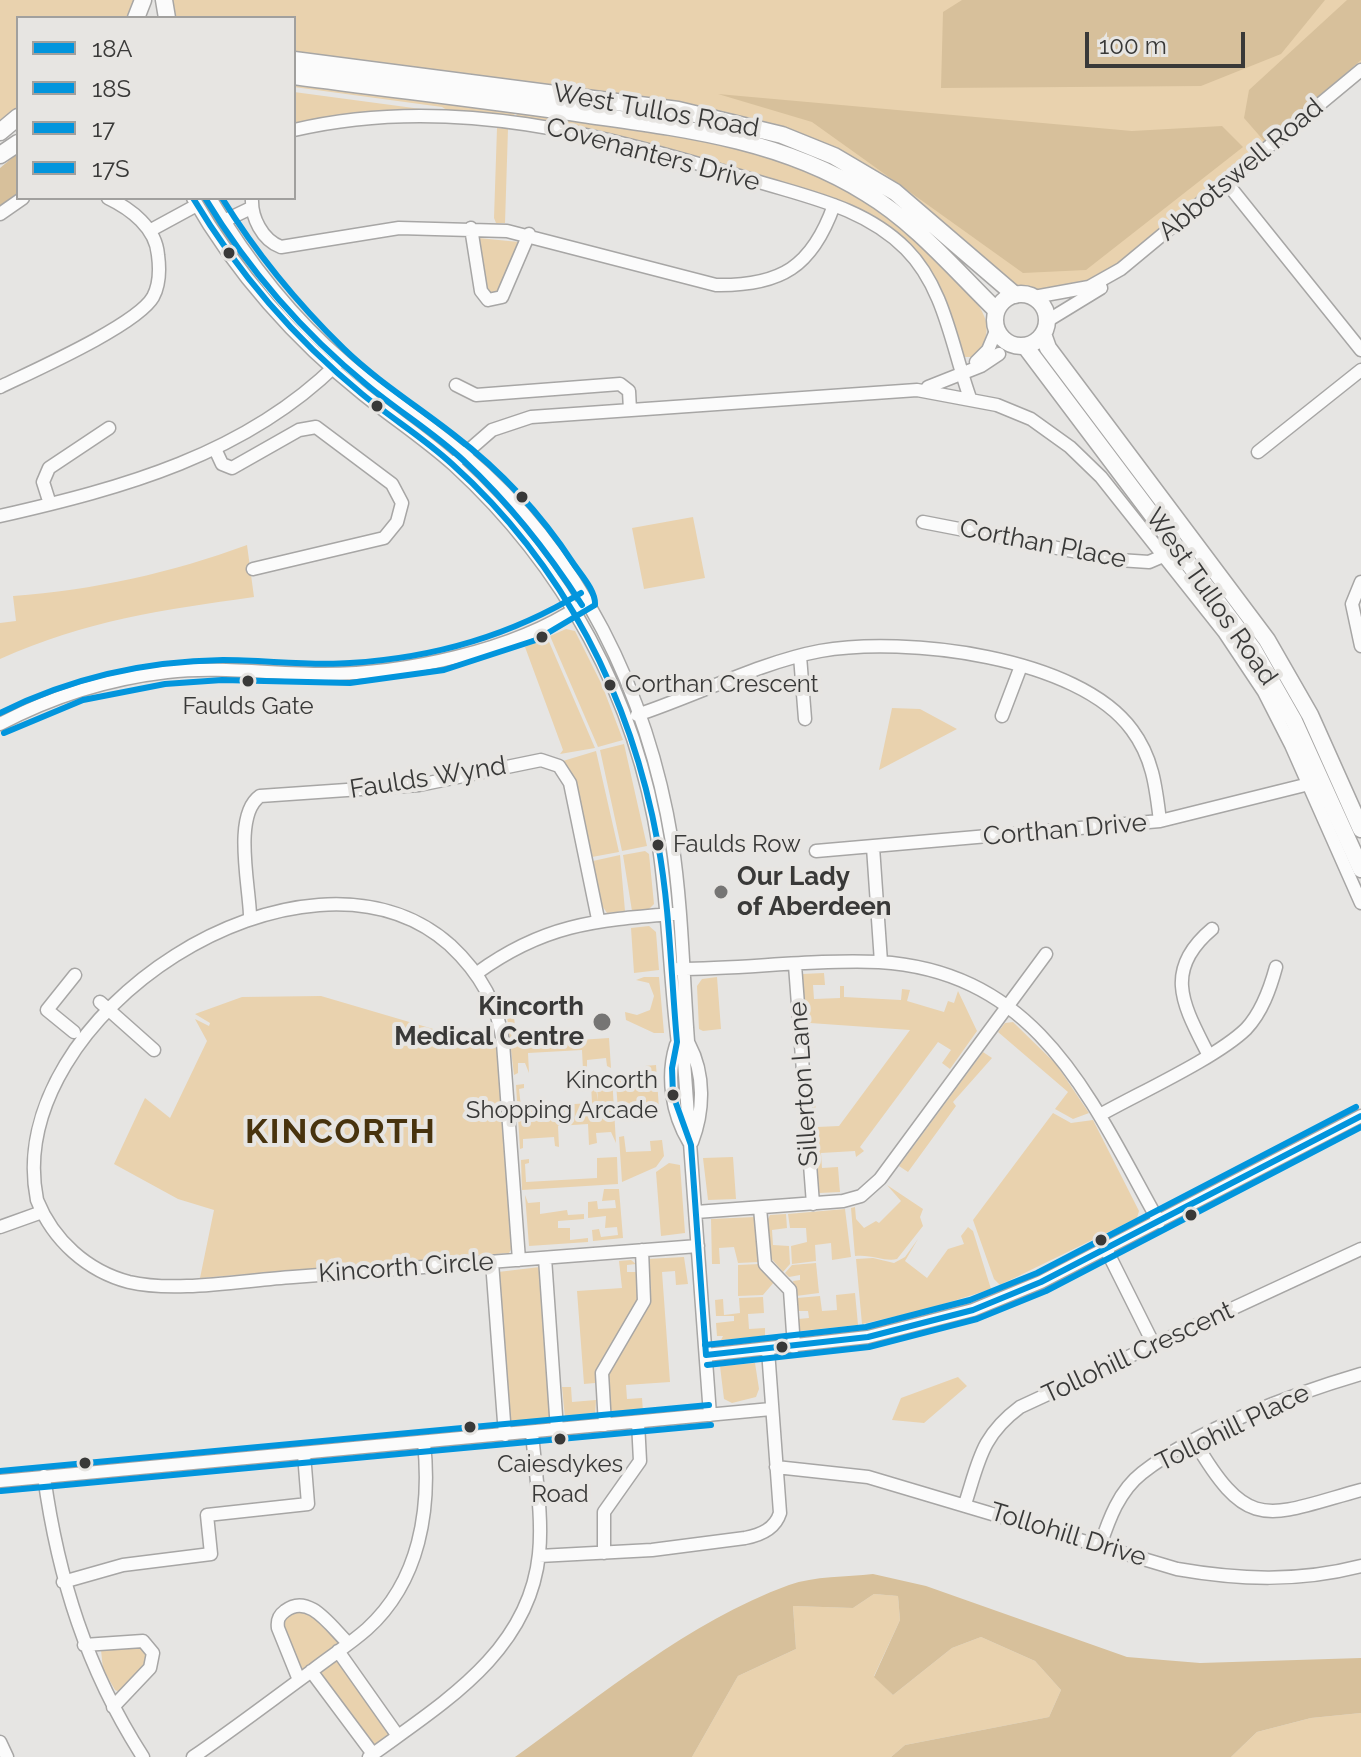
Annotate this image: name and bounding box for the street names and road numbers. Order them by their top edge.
street label: West Tullos Road [550,77,762,145]
street label: Abbotswell Road [1152,92,1330,248]
street label: Covenanters Drive [543,111,763,199]
street label: West Tullos Road [1138,502,1284,692]
street label: Corthan Place [957,513,1129,575]
street label: Faulds Wynd [348,750,508,806]
street label: Corthan Drive [982,807,1148,853]
street label: Sillerton Lane [783,1000,825,1168]
street label: Kincorth Circle [317,1246,495,1290]
street label: Tollohill Crescent [1038,1295,1238,1411]
street label: Tollohill Place [1151,1377,1315,1479]
street label: Tollohill Drive [986,1496,1150,1574]

